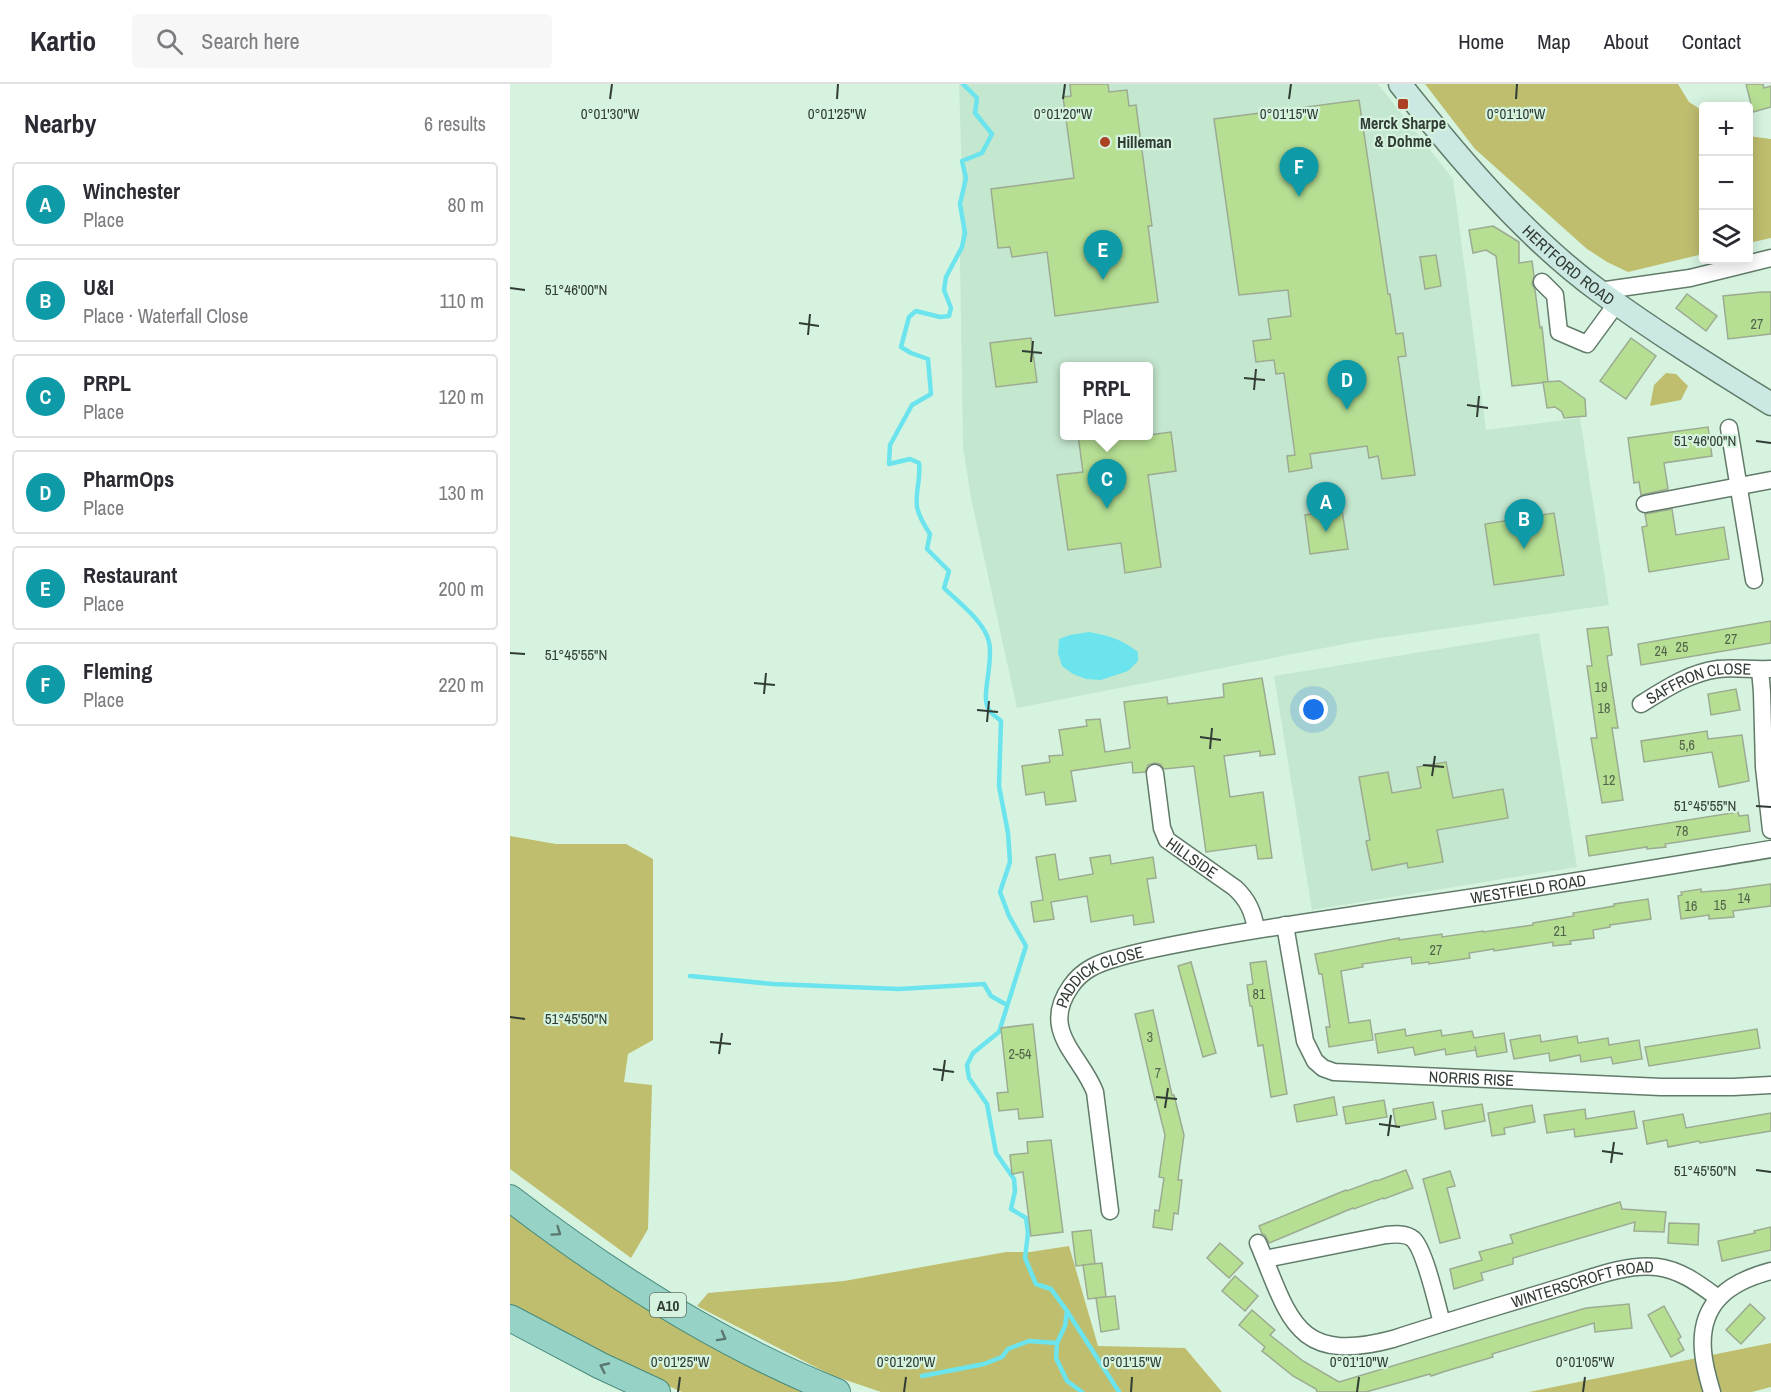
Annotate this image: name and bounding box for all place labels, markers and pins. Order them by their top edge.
marker: Merck Sharpe & Dohme [1396,97,1410,111]
place label: Merck Sharpe & Dohme [1360,112,1446,152]
place label: Hilleman [1117,131,1172,153]
marker: Hilleman [1098,135,1112,149]
pin: F [1280,147,1318,197]
pin: E [1084,230,1122,280]
pin: D [1328,360,1366,410]
pin: C [1088,460,1126,509]
pin: A [1306,482,1346,532]
pin: B [1504,500,1544,549]

